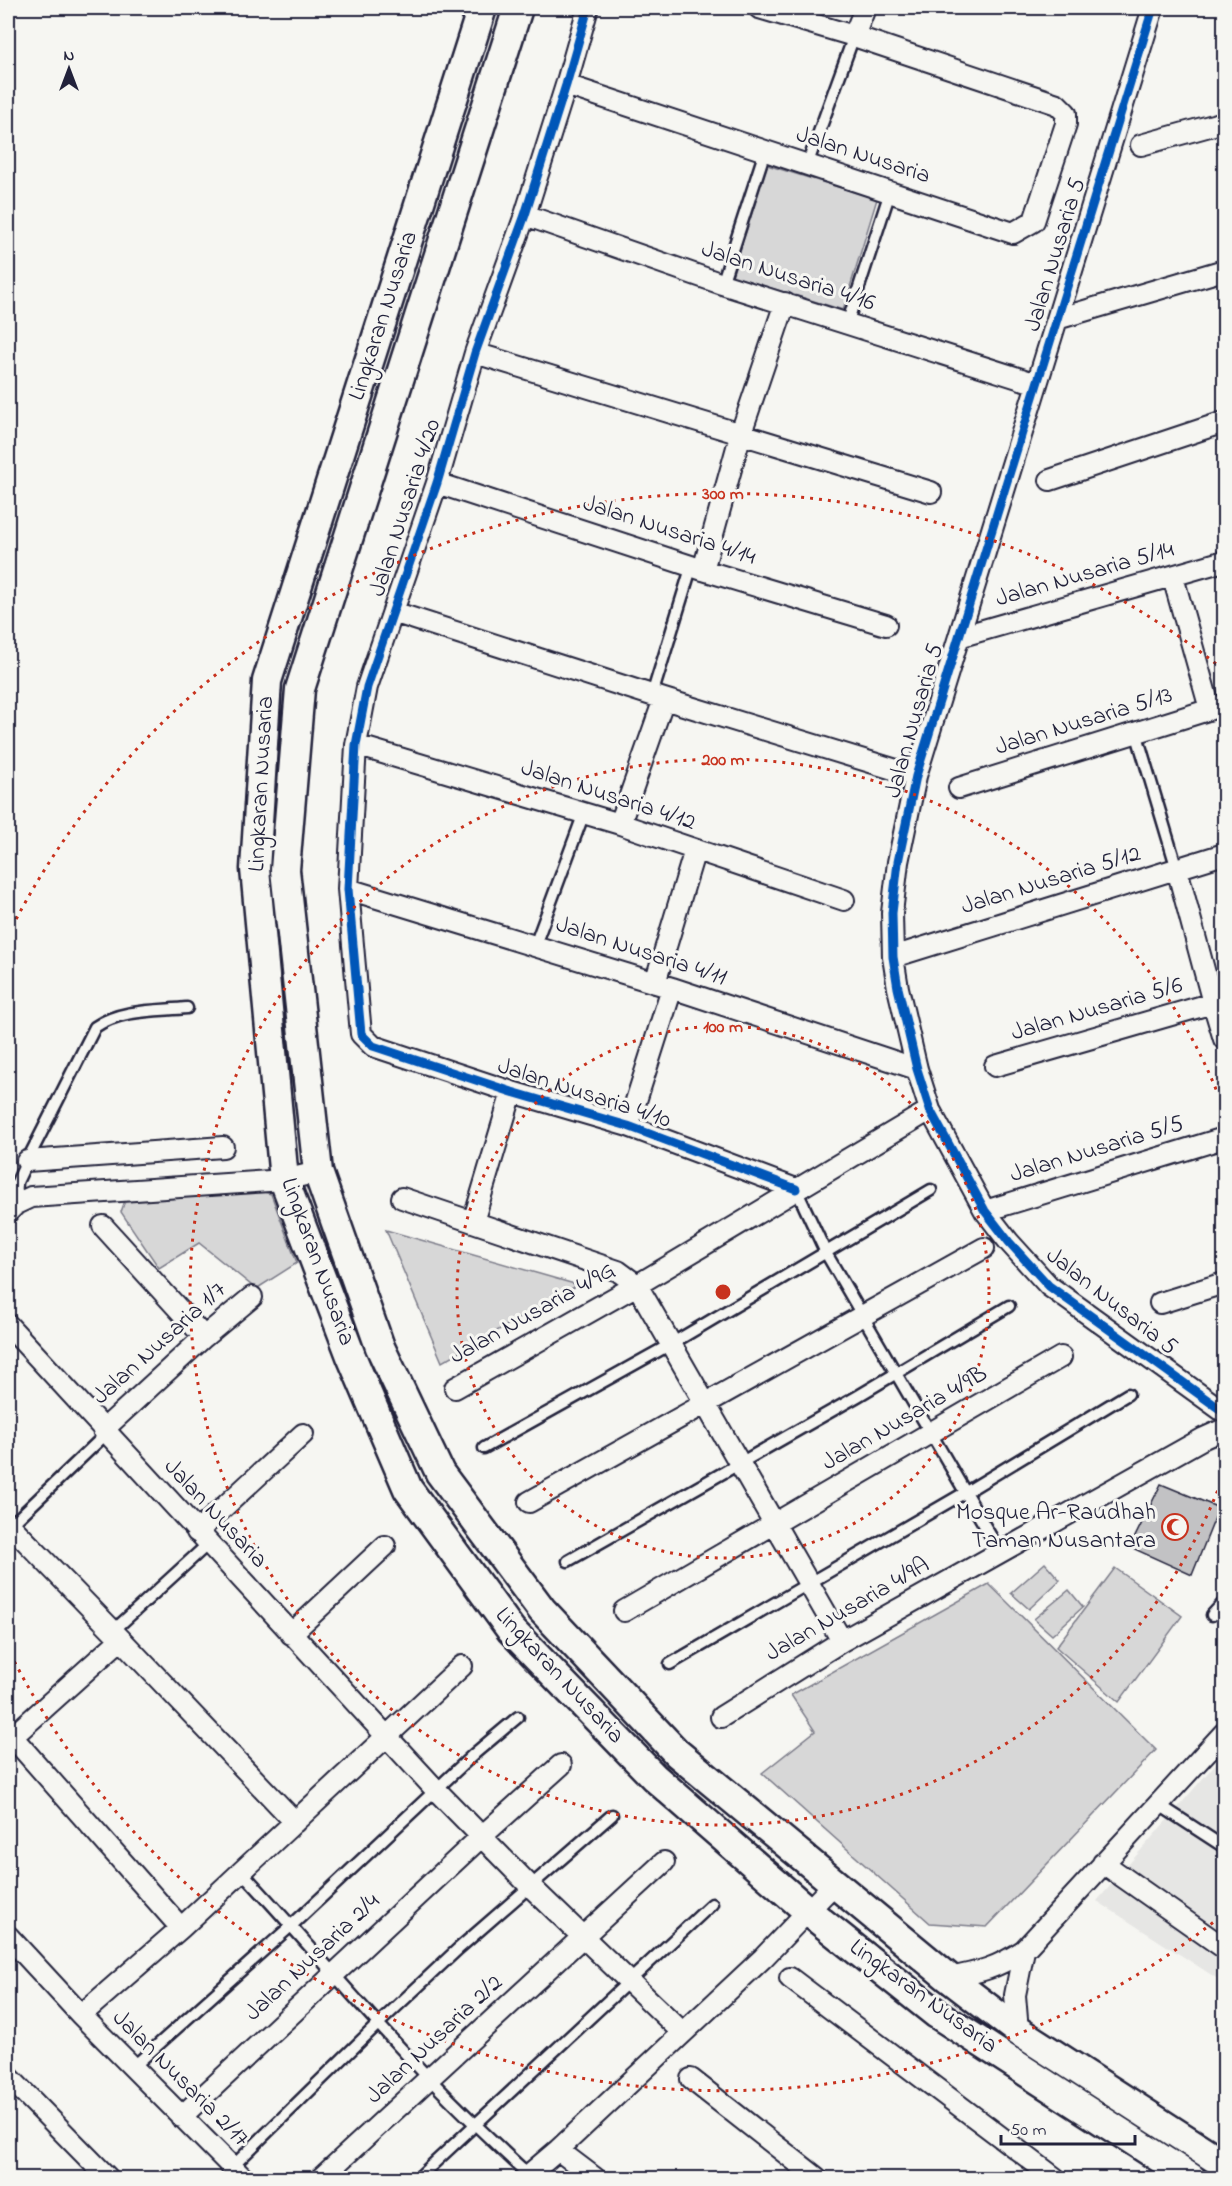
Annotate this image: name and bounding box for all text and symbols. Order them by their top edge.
north arrow [39,39,99,99]
text: N [64,44,75,68]
street label: Jalan Nusaria [791,118,935,194]
street label: Jalan Nusaria 5 [1016,174,1096,336]
street label: Lingkaran Nusaria [340,227,428,405]
street label: Jalan Nusaria 4/16 [697,232,880,322]
street label: Jalan Nusaria 4/20 [361,415,451,601]
text: 300 m [701,482,744,508]
street label: Jalan Nusaria 4/14 [578,487,760,576]
street label: Jalan Nusaria 5/14 [992,533,1178,617]
street label: Jalan Nusaria 5 [876,640,954,802]
street label: Jalan Nusaria 5/13 [991,678,1177,766]
street label: Lingkaran Nusaria [240,695,284,873]
text: 200 m [701,748,745,774]
street label: Jalan Nusaria 4/12 [516,751,700,841]
street label: Jalan Nusaria 5/12 [957,837,1145,925]
street label: Jalan Nusaria 4/11 [551,908,731,996]
street label: Jalan Nusaria 5/6 [1007,969,1187,1051]
text: 100 m [703,1015,743,1041]
street label: Jalan Nusaria 4/10 [493,1049,675,1139]
street label: Jalan Nusaria 5/5 [1006,1107,1189,1193]
street label: Lingkaran Nusaria [270,1173,364,1351]
street label: Jalan Nusaria 5 [1038,1239,1185,1365]
street label: Jalan Nusaria 4/9G [444,1254,622,1374]
street label: Jalan Nusaria 1/7 [85,1274,235,1414]
centre of rings [713,1282,733,1302]
street label: Jalan Nusaria 4/9B [816,1357,994,1481]
street label: Jalan Nusaria [155,1451,275,1577]
place label: Mosque Ar-Raudhah Taman Nusantara [956,1496,1156,1559]
mosque icon: Mosque Ar-Raudhah Taman Nusantara [1160,1512,1190,1542]
street label: Jalan Nusaria 4/9A [759,1549,937,1671]
street label: Lingkaran Nusaria [486,1600,632,1752]
street label: Jalan Nusaria 2/4 [237,1886,389,2030]
street label: Lingkaran Nusaria [841,1931,1005,2063]
street label: Jalan Nusaria 2/2 [359,1967,512,2113]
street label: Jalan Nusaria 2/17 [103,2002,257,2156]
scale bar [1001,2108,1134,2146]
text: 50 m [1010,2118,1047,2144]

